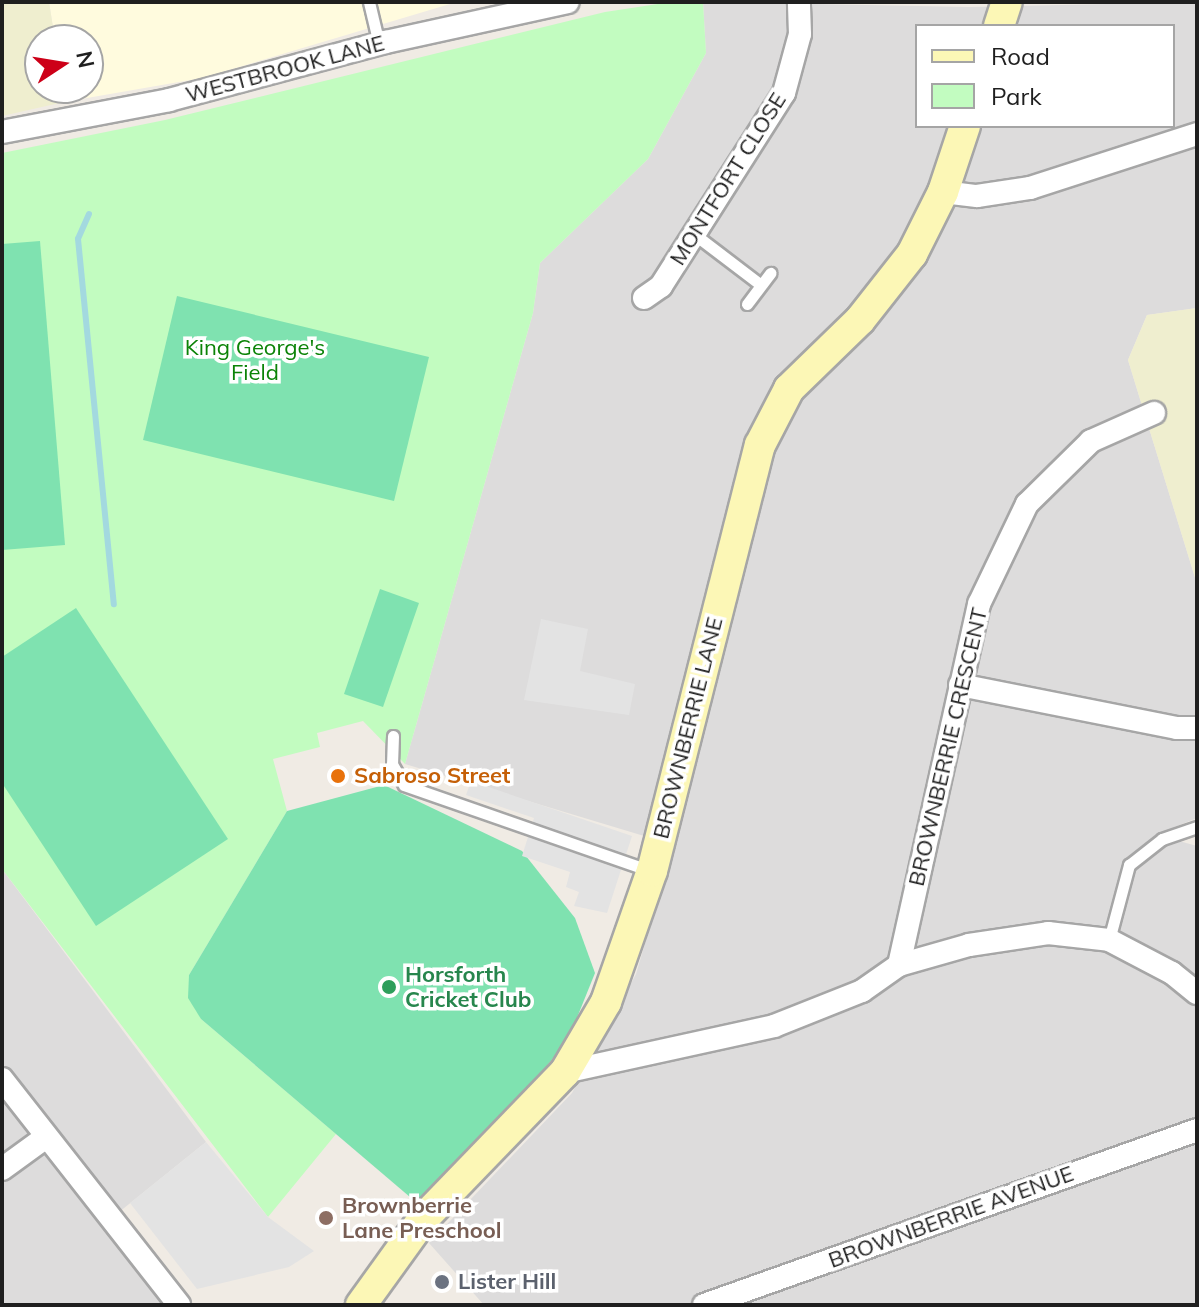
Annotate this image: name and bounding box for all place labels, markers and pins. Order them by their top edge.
place label: Sabroso Street [354,763,510,789]
marker: Sabroso Street [329,767,347,785]
place label: Horsforth Cricket Club [405,961,531,1012]
marker: Horsforth Cricket Club [380,978,398,996]
place label: Brownberrie Lane Preschool [342,1192,501,1244]
marker: Brownberrie Lane Preschool [317,1209,335,1227]
place label: Lister Hill [458,1269,556,1295]
marker: Lister Hill [433,1273,451,1291]

